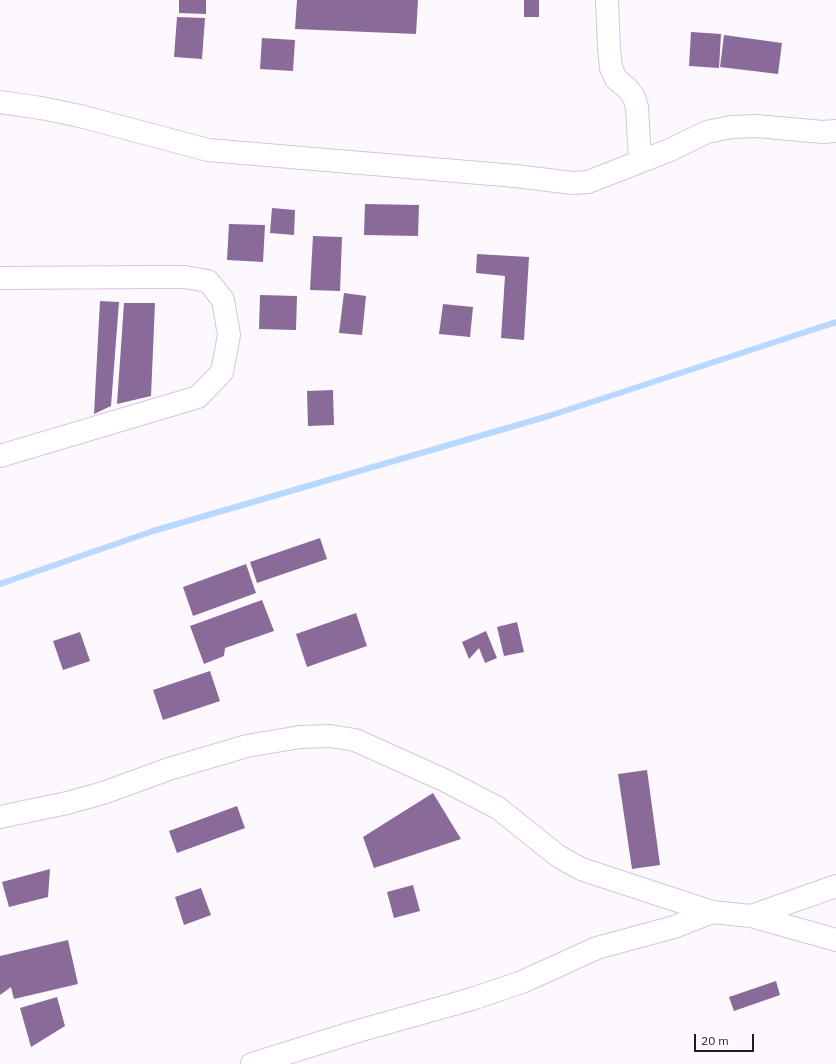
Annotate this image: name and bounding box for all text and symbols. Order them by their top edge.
scale bar [696,1026,756,1052]
text: 20 m [701,1033,729,1048]

